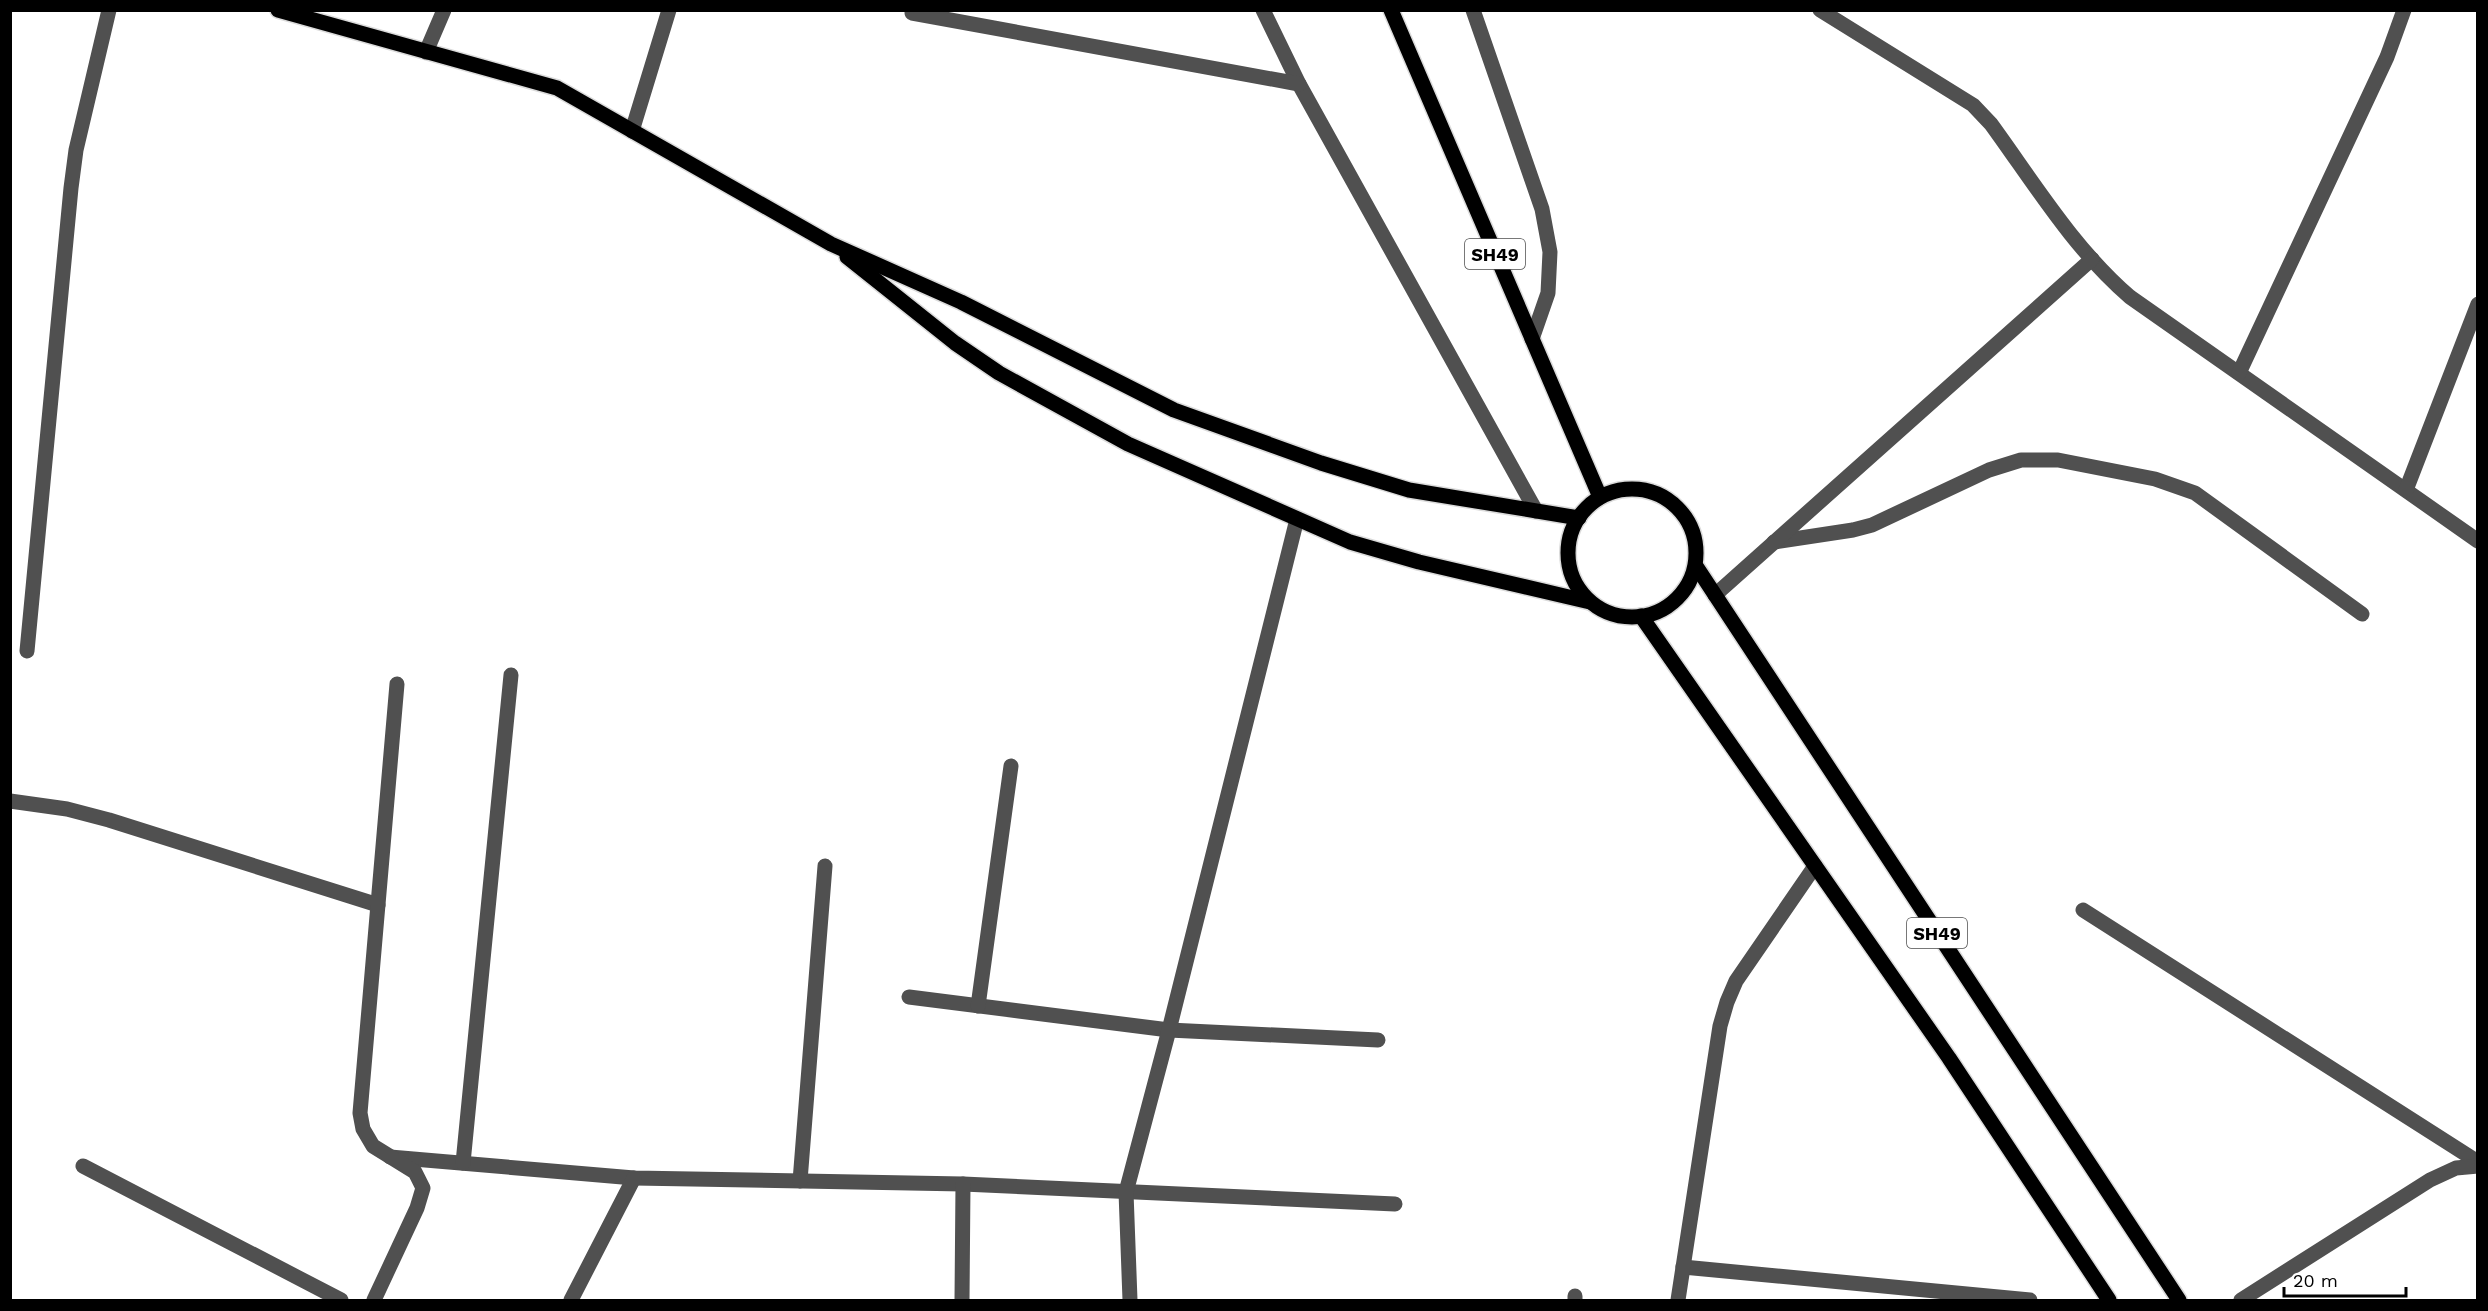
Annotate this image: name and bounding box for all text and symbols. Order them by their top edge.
road number: SH49 [1465,239,1525,269]
road number: SH49 [1907,918,1967,948]
scale bar [2284,1260,2406,1298]
text: 20 m [2293,1270,2338,1291]

